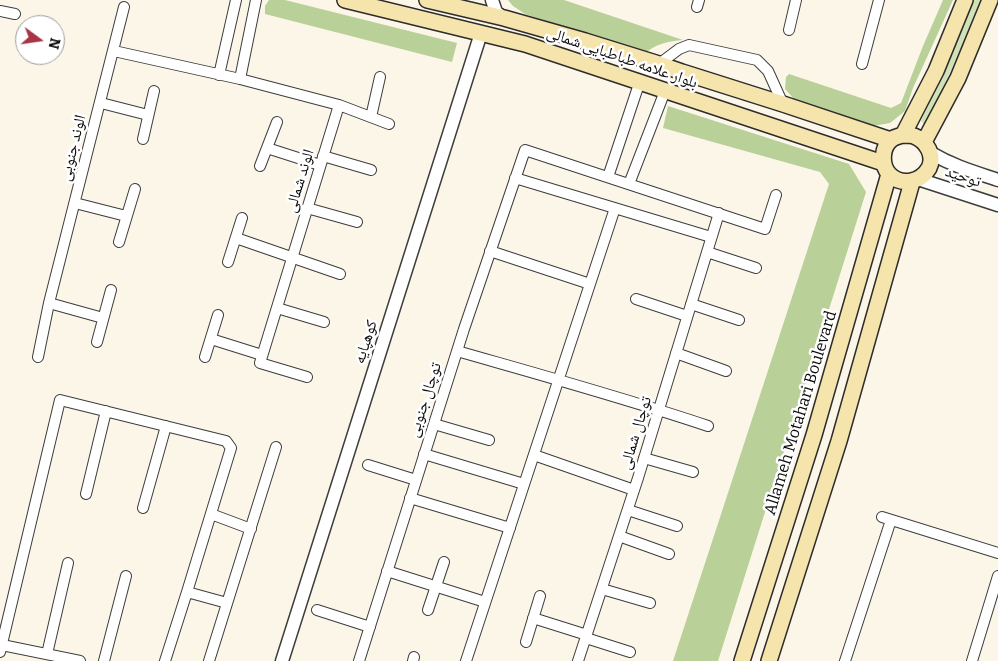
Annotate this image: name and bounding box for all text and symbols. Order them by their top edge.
north arrow [15,15,65,65]
street label: بلوار علامه طباطبایی شمالی [544,23,700,93]
text: N [45,36,64,51]
street label: الوند جنوبی [56,113,90,183]
street label: الوند شمالی [281,147,319,215]
street label: توحید [943,162,983,192]
street label: Allameh Motahari Boulevard [761,309,841,517]
street label: کوهپایه [350,318,382,366]
street label: توچال جنوبی [404,360,446,440]
street label: توچال شمالی [616,394,656,472]

